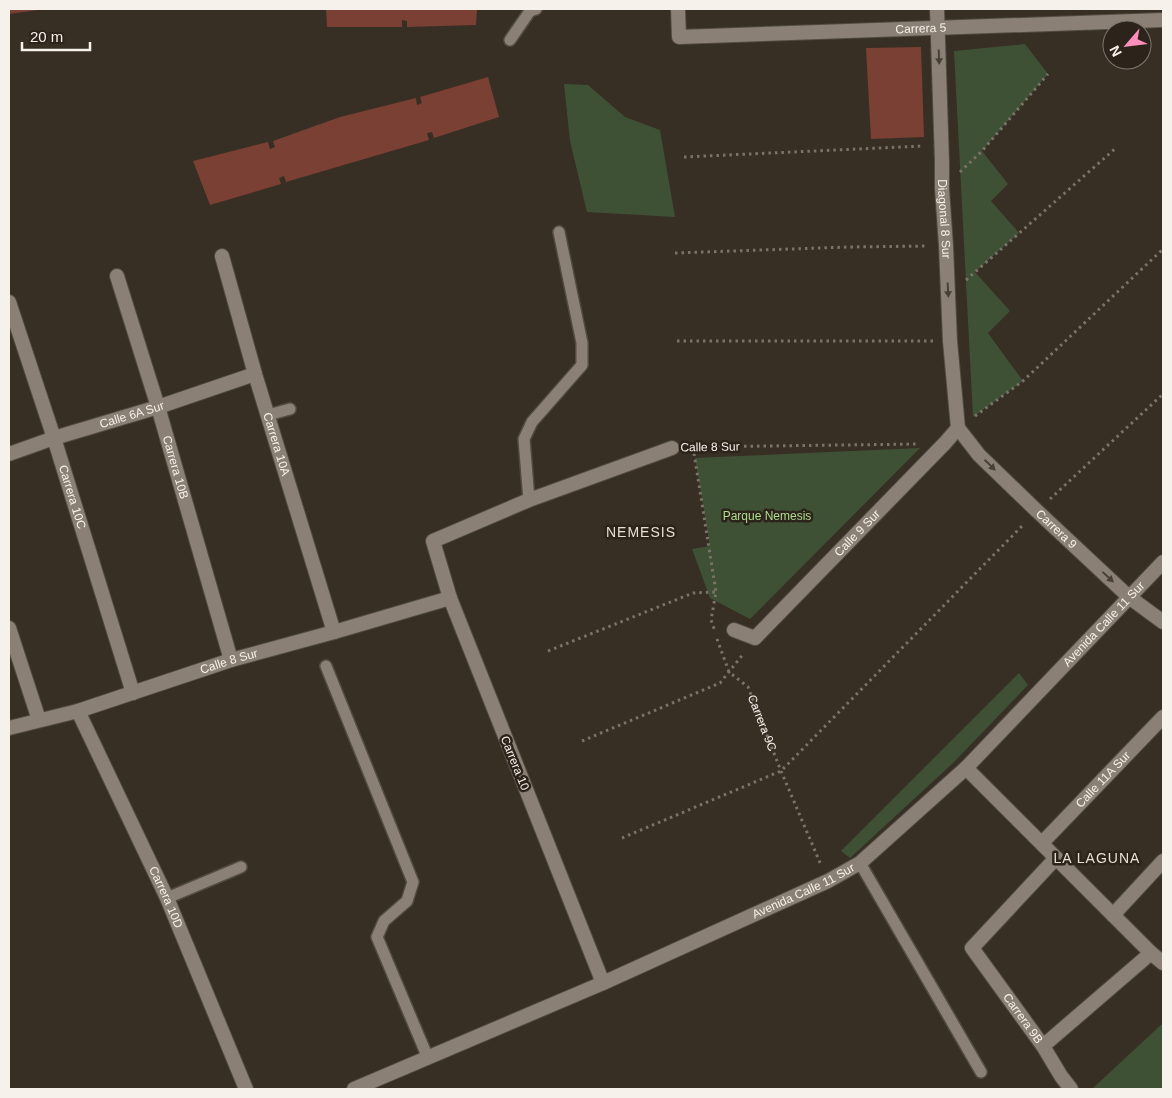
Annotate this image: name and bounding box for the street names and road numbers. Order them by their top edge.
street label: Carrera 5 [895,21,947,36]
street label: Diagonal 8 Sur [935,179,954,259]
street label: Calle 6A Sur [98,398,166,431]
street label: Carrera 10A [260,411,293,478]
street label: Carrera 10B [160,434,191,501]
street label: Calle 8 Sur [680,439,740,455]
street label: Carrera 10C [56,463,89,531]
street label: Calle 9 Sur [831,507,883,559]
street label: Carrera 9 [1033,507,1080,552]
street label: Avenida Calle 11 Sur [1060,579,1147,669]
street label: Calle 8 Sur [198,646,259,677]
street label: Carrera 9C [745,693,780,754]
street label: Carrera 10 [498,734,532,793]
street label: Calle 11A Sur [1073,748,1133,811]
street label: Avenida Calle 11 Sur [750,861,857,921]
street label: Carrera 10D [146,864,186,931]
street label: Carrera 9B [1000,990,1046,1046]

